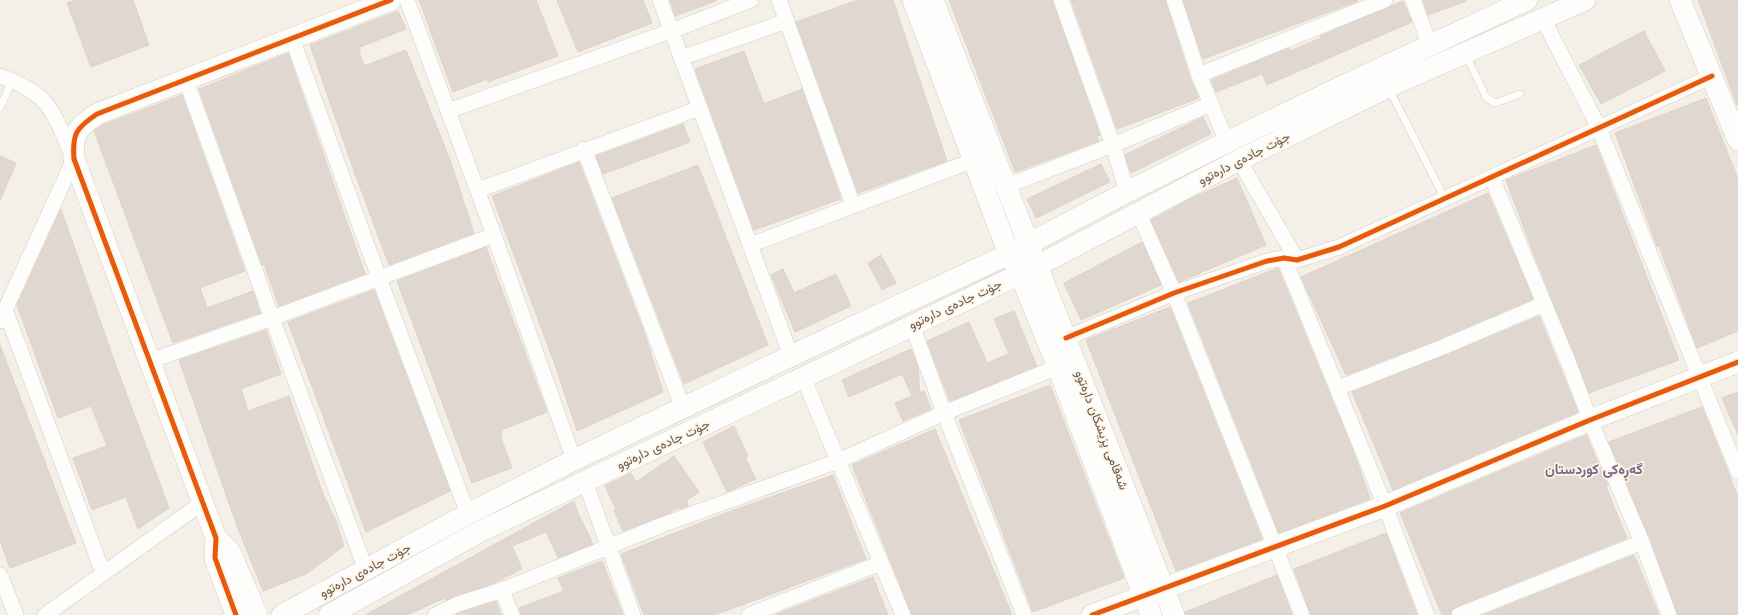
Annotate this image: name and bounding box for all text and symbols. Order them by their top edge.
street label: جۆت جادەی دارەتوو [1196,128,1293,188]
street label: جۆت جادەی دارەتوو [906,276,1005,333]
street label: شەقامی پزیشکان دارەتوو [1070,368,1132,493]
street label: جۆت جادەی دارەتوو [614,416,713,473]
district label: گەڕەکی کوردستان [1545,461,1643,481]
street label: جۆت جادەی دارەتوو [317,540,414,601]

